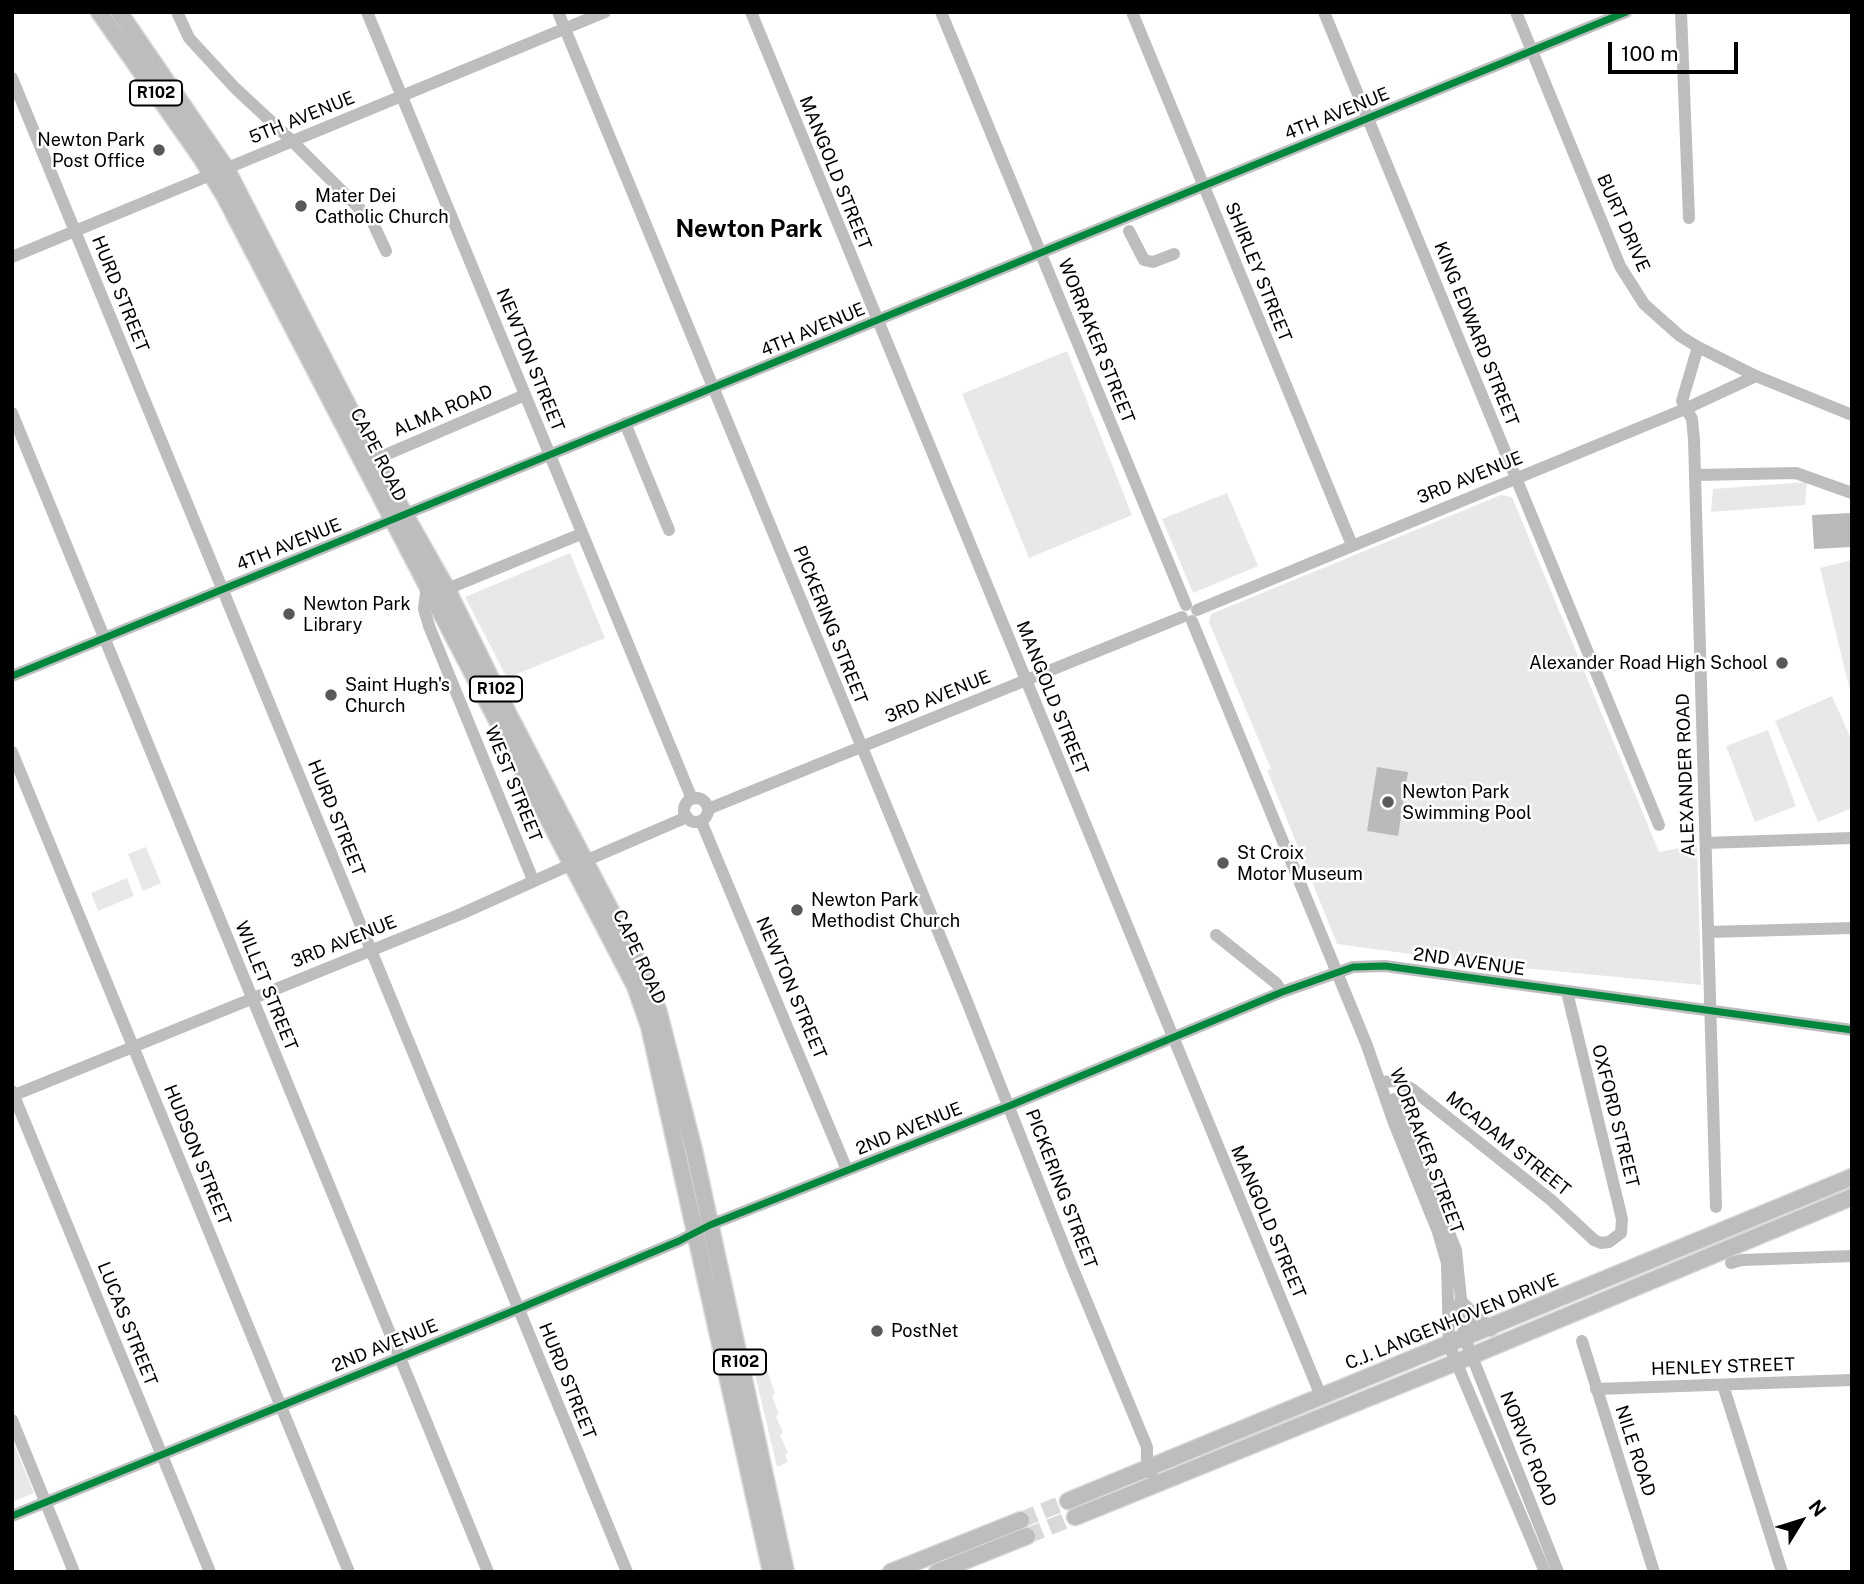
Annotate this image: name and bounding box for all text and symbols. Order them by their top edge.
scale bar [1612,28,1742,72]
text: 100 m [1621,41,1678,66]
road number: R102 [130,80,182,106]
street label: 4TH AVENUE [1281,83,1393,145]
street label: 5TH AVENUE [246,87,358,149]
street label: MANGOLD STREET [794,93,876,253]
place label: Newton Park Post Office [37,129,145,172]
marker: Newton Park Post Office [151,142,167,158]
street label: BURT DRIVE [1592,171,1654,275]
place label: Mater Dei Catholic Church [315,185,449,228]
marker: Mater Dei Catholic Church [293,198,309,214]
street label: SHIRLEY STREET [1220,199,1296,345]
district label: Newton Park [675,216,823,244]
street label: HURD STREET [87,233,153,355]
street label: KING EDWARD STREET [1429,239,1523,429]
street label: WORRAKER STREET [1053,256,1139,426]
street label: NEWTON STREET [491,285,569,435]
street label: 4TH AVENUE [758,298,868,362]
street label: ALMA ROAD [390,380,496,442]
street label: CAPE ROAD [345,405,411,505]
street label: 3RD AVENUE [1414,447,1526,509]
street label: 4TH AVENUE [233,514,345,576]
street label: PICKERING STREET [788,543,872,707]
place label: Newton Park Library [303,593,411,636]
marker: Newton Park Library [281,606,297,622]
street label: MANGOLD STREET [1011,618,1093,778]
place label: Alexander Road High School [1529,652,1768,674]
marker: Alexander Road High School [1774,655,1790,671]
street label: 3RD AVENUE [882,666,994,728]
place label: Saint Hugh's Church [345,674,450,716]
road number: R102 [470,676,522,702]
marker: Saint Hugh's Church [323,687,339,703]
street label: ALEXANDER ROAD [1672,693,1700,857]
street label: WEST STREET [480,723,546,845]
street label: HURD STREET [303,757,369,879]
place label: Newton Park Swimming Pool [1402,781,1532,824]
marker: Newton Park Swimming Pool [1380,794,1396,810]
place label: St Croix Motor Museum [1237,842,1363,884]
marker: St Croix Motor Museum [1215,855,1231,871]
place label: Newton Park Methodist Church [811,889,960,932]
marker: Newton Park Methodist Church [789,902,805,918]
street label: CAPE ROAD [608,906,670,1008]
street label: 3RD AVENUE [288,911,400,973]
street label: NEWTON STREET [751,914,831,1062]
street label: WILLET STREET [230,918,302,1054]
street label: 2ND AVENUE [1412,943,1526,981]
street label: OXFORD STREET [1587,1042,1643,1190]
street label: WORRAKER STREET [1384,1065,1468,1237]
street label: HUDSON STREET [159,1082,235,1228]
street label: MCADAM STREET [1441,1087,1575,1201]
street label: 2ND AVENUE [853,1098,965,1160]
street label: PICKERING STREET [1021,1106,1101,1272]
street label: MANGOLD STREET [1226,1142,1310,1302]
street label: LUCAS STREET [92,1259,162,1389]
street label: C.J. LANGENHOVEN DRIVE [1342,1269,1562,1375]
street label: 2ND AVENUE [329,1315,441,1377]
street label: HURD STREET [534,1320,600,1442]
place label: PostNet [891,1320,959,1342]
marker: PostNet [869,1323,885,1339]
road number: R102 [714,1350,766,1374]
street label: HENLEY STREET [1651,1354,1795,1380]
street label: NORVIC ROAD [1495,1388,1561,1510]
street label: NILE ROAD [1610,1403,1660,1499]
north arrow [1766,1486,1836,1556]
text: N [1804,1495,1831,1521]

